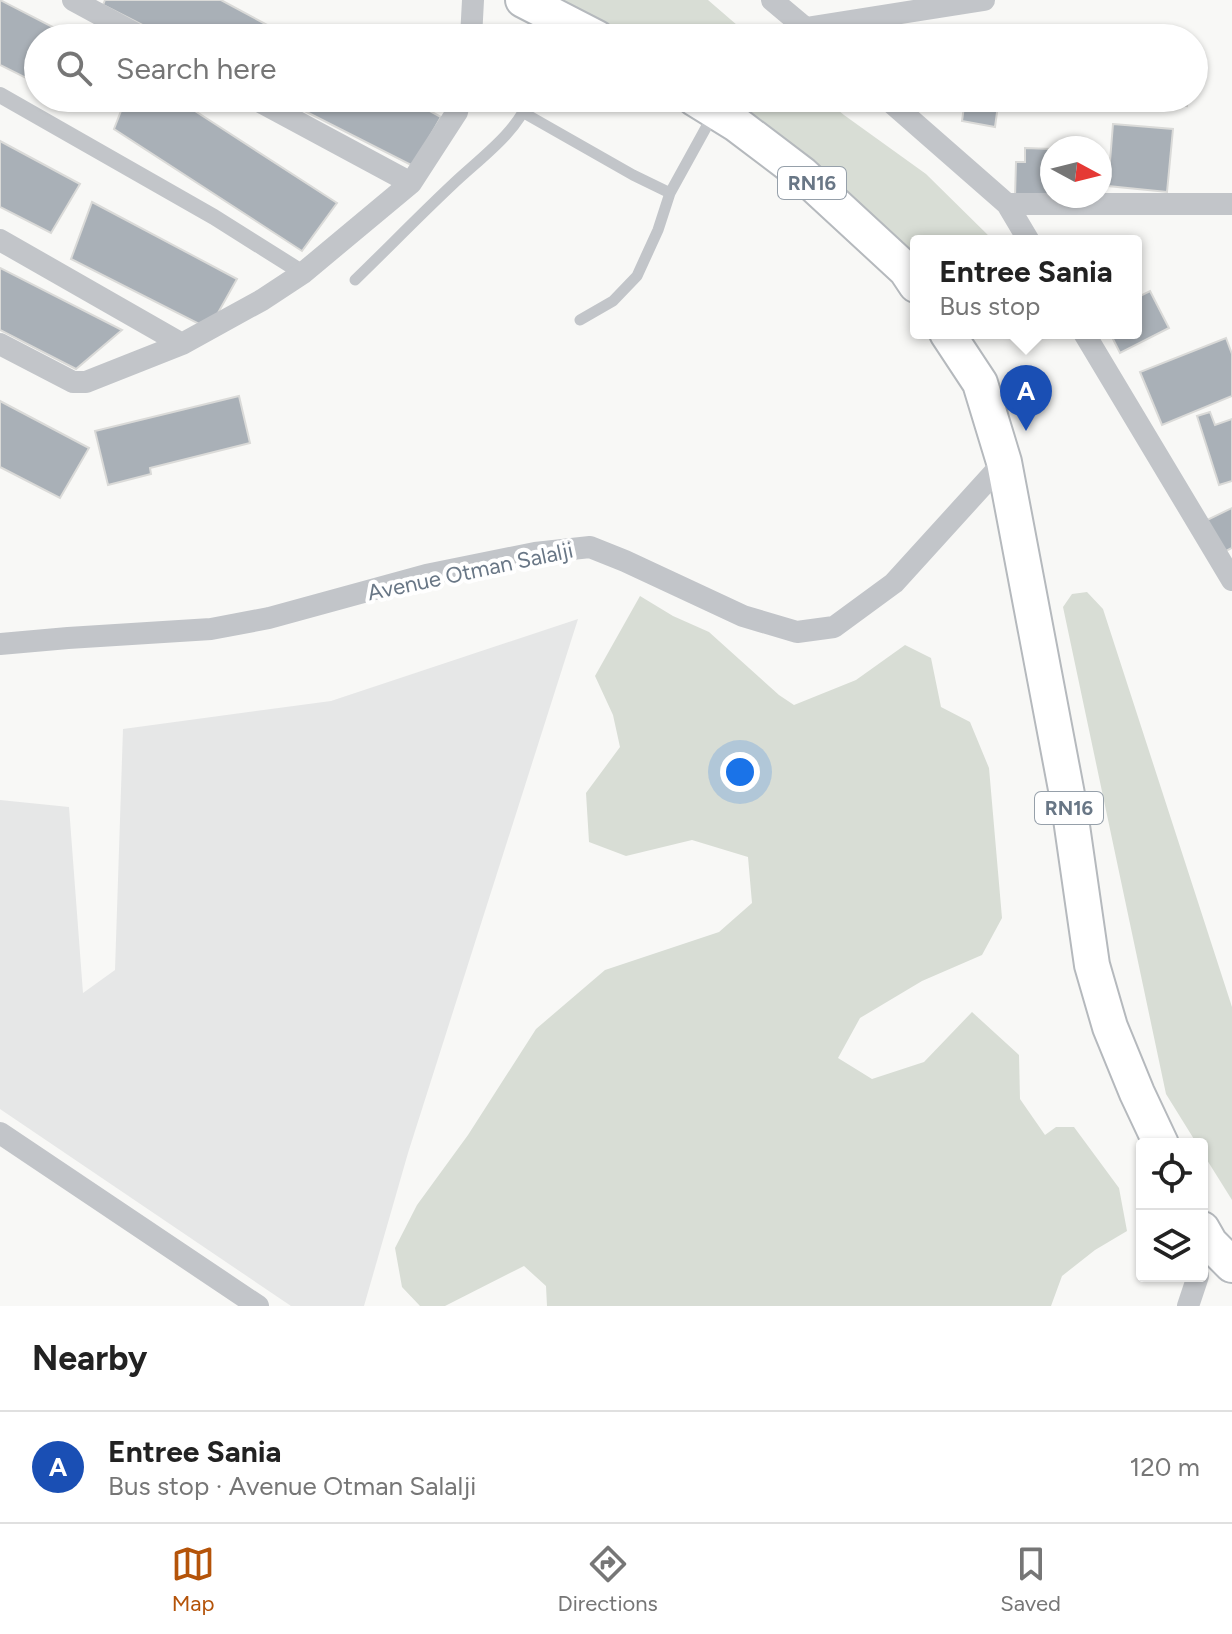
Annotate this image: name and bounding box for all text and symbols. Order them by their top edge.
search box [24,24,1208,112]
icon: search [52,46,96,90]
text: Search here [116,50,276,87]
north arrow [1040,136,1112,208]
road number: RN16 [778,167,846,199]
popup [910,235,1142,339]
text: Entree Sania [939,253,1113,290]
text: Bus stop [939,290,1040,322]
pin: A [1000,365,1052,431]
street label: Avenue Otman Salalji [365,537,575,606]
your location [720,752,760,792]
road number: RN16 [1035,792,1103,824]
map controls [1136,1138,1208,1282]
button: locate [1136,1138,1208,1210]
button: layers [1136,1210,1208,1282]
text: Nearby [32,1338,147,1379]
text: Entree Sania [108,1433,282,1470]
text: A [49,1451,67,1483]
text: 120 m [1130,1451,1200,1483]
text: Bus stop · Avenue Otman Salalji [108,1470,476,1502]
tab: Map [171,1542,215,1617]
tab: Directions [558,1542,658,1617]
tab: Saved [1000,1542,1061,1617]

